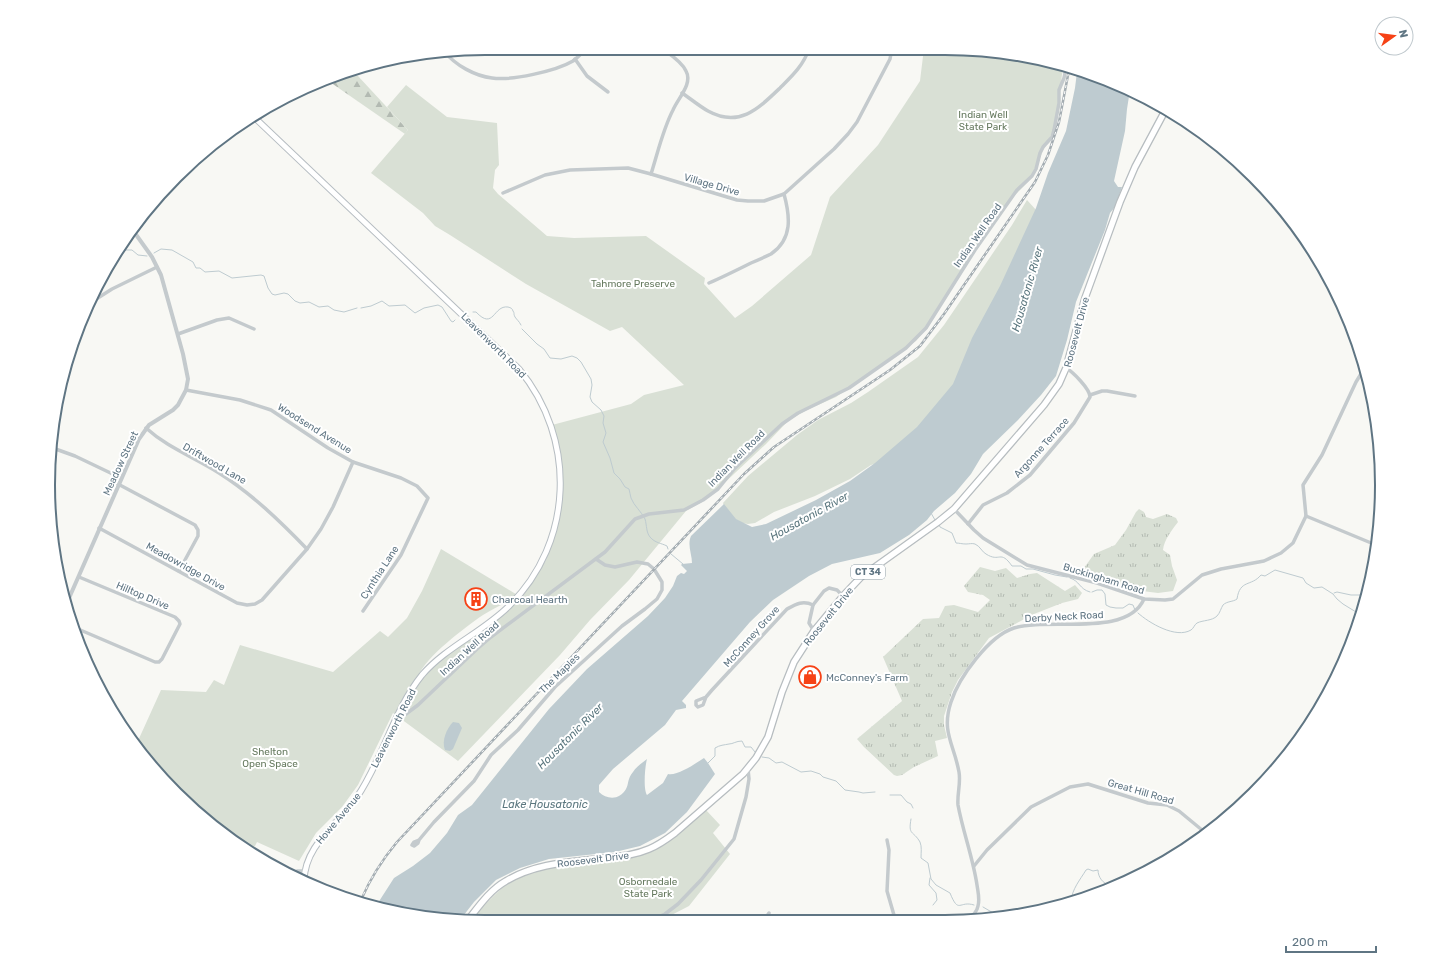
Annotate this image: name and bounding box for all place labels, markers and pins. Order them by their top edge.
building icon: Charcoal Hearth [463,586,489,612]
place label: Charcoal Hearth [492,594,568,606]
shop icon: McConney's Farm [797,664,823,690]
place label: McConney's Farm [826,672,908,684]

